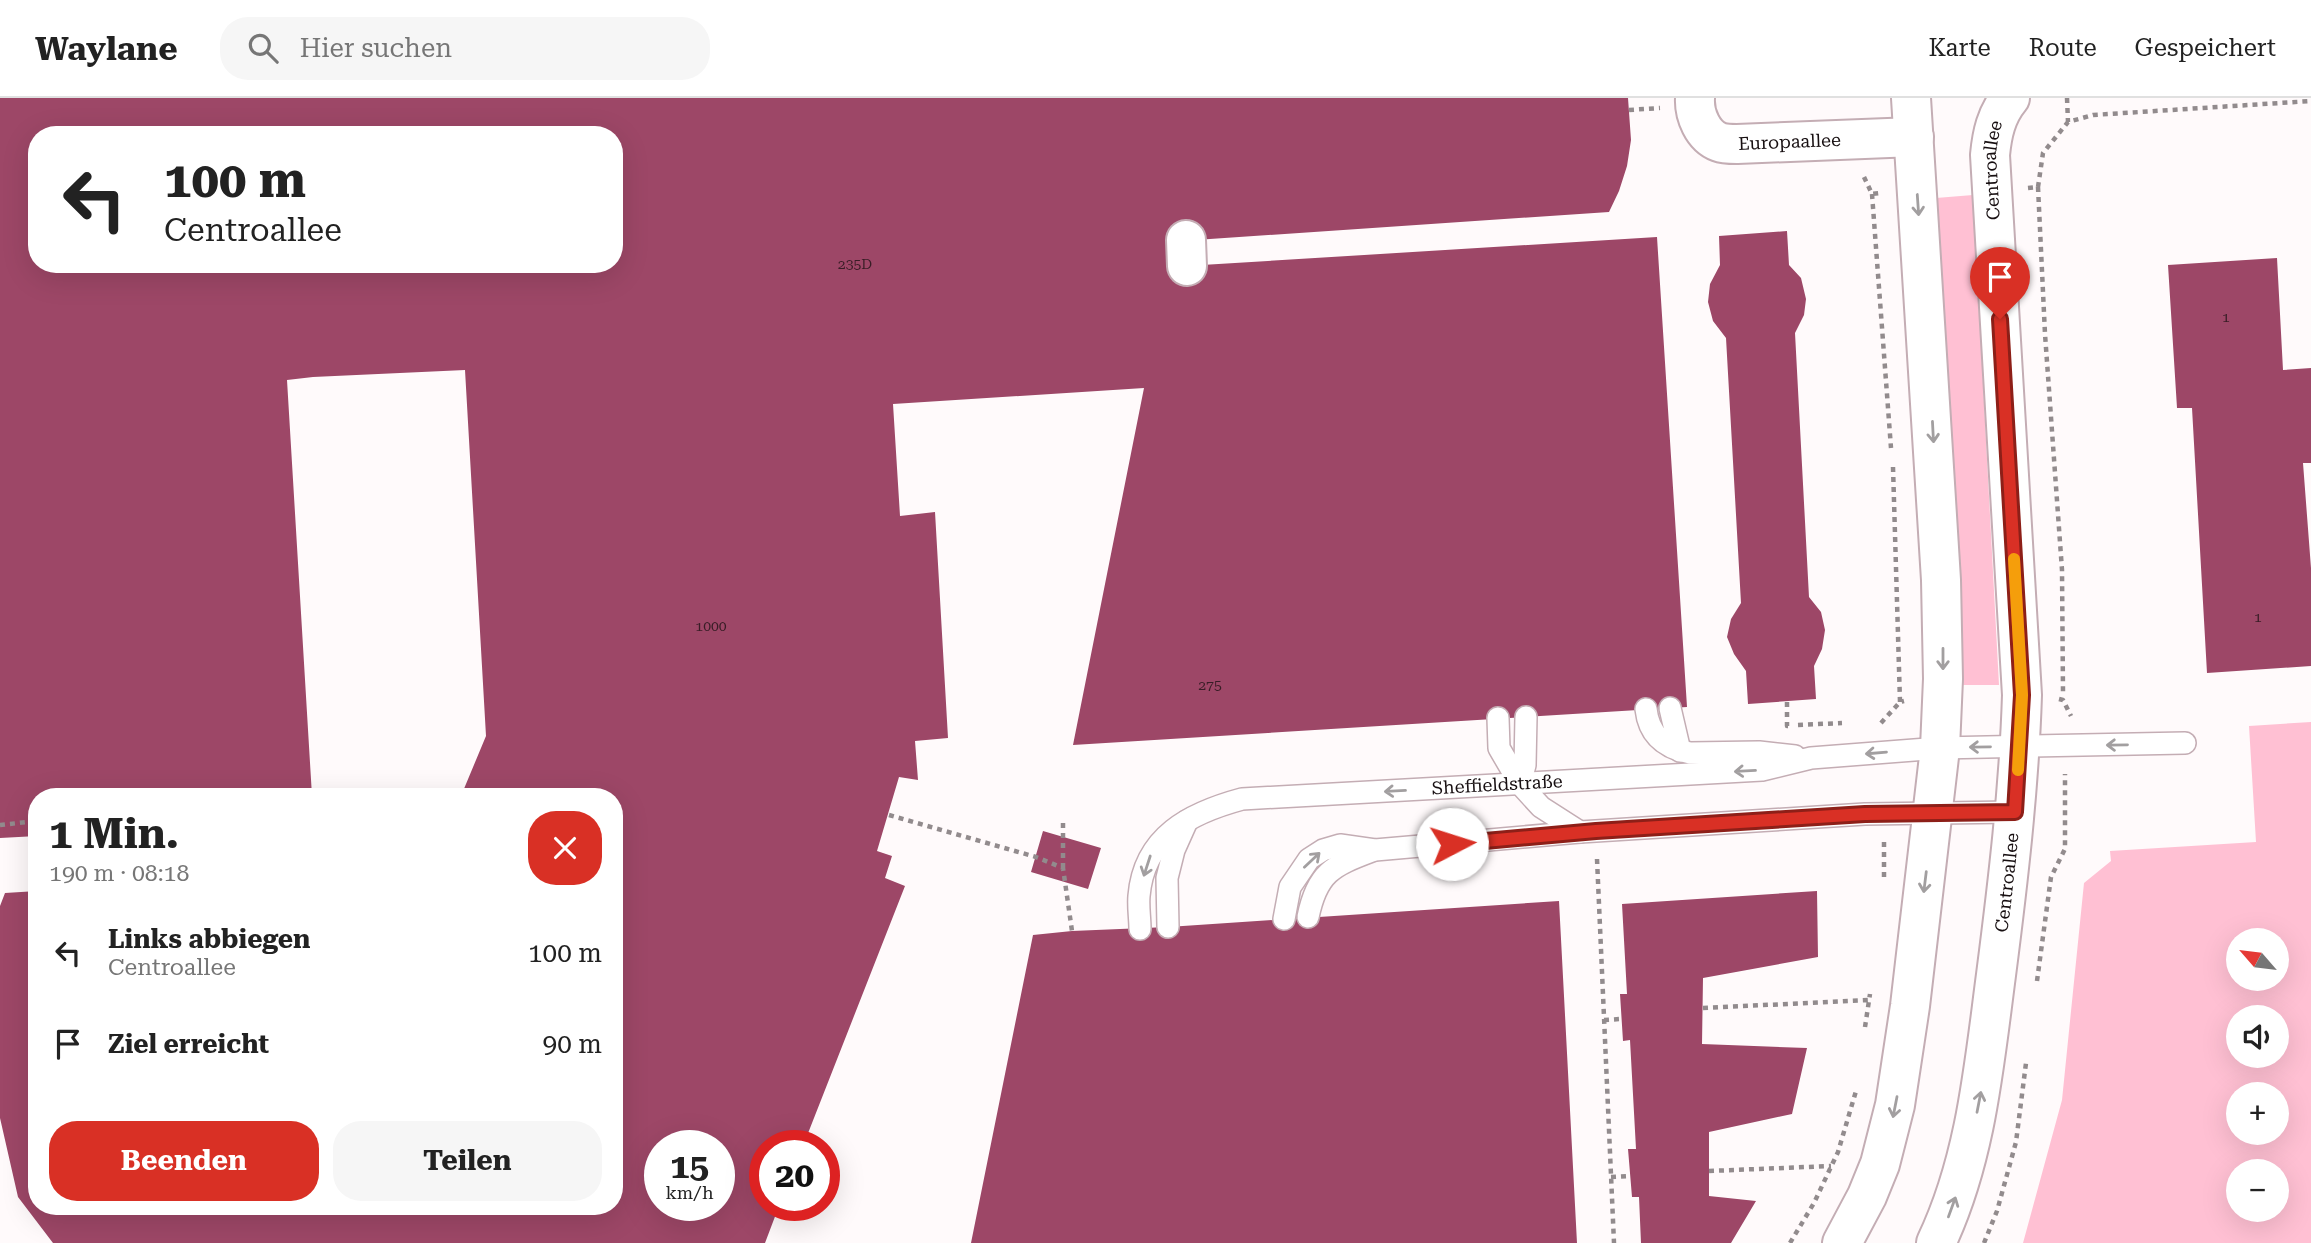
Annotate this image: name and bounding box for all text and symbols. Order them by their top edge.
search box [220,17,710,80]
text: Waylane [35,29,178,68]
icon: search [244,29,282,67]
text: Hier suchen [300,33,452,63]
text: Karte [1928,34,1991,62]
text: Route [2029,34,2097,62]
text: Gespeichert [2135,34,2276,62]
street label: Centroallee [1979,117,2006,221]
street label: Europaallee [1738,129,1842,154]
text: 100 m [164,152,306,209]
icon: left [49,154,140,245]
one-way arrow [1912,193,1925,216]
text: Centroallee [164,211,342,249]
pin [1970,247,2030,319]
house number: 235D [838,256,872,272]
icon: arrive [1981,258,2019,296]
house number: 1 [2222,309,2230,325]
one-way arrow [1927,420,1940,442]
house number: 1 [2254,609,2262,625]
house number: 1000 [695,618,727,634]
one-way arrow [1936,647,1950,670]
house number: 275 [1198,677,1222,693]
one-way arrow [2106,738,2129,751]
one-way arrow [1969,740,1992,754]
one-way arrow [1865,747,1887,760]
one-way arrow [1734,765,1756,778]
street label: Sheffieldstraße [1431,770,1563,798]
one-way arrow [1384,785,1407,798]
position arrow [1415,807,1489,881]
text: 1 Min. [49,809,179,858]
button: close [528,811,602,885]
street label: Centroallee [1991,832,2023,933]
one-way arrow [1303,851,1320,868]
one-way arrow [1140,855,1152,877]
text: 190 m · 08:18 [49,860,189,887]
one-way arrow [1919,870,1932,893]
text: Links abbiegen [108,924,311,954]
north arrow [2226,928,2289,990]
map controls [2226,928,2289,1222]
icon: left [49,934,87,972]
text: 100 m [528,938,602,968]
text: Centroallee [108,954,236,981]
button: sound [2226,1005,2289,1068]
icon: arrive [49,1025,87,1063]
text: Ziel erreicht [108,1029,269,1059]
text: 90 m [543,1029,602,1059]
button: + [2226,1082,2289,1145]
one-way arrow [1972,1091,1986,1114]
one-way arrow [1887,1095,1901,1118]
button: Beenden [49,1121,319,1201]
button: Teilen [333,1121,602,1201]
speed limit sign: 20 [749,1130,840,1221]
text: 15 [670,1146,709,1187]
button: − [2226,1159,2289,1222]
text: km/h [665,1182,714,1203]
one-way arrow [1947,1196,1959,1218]

